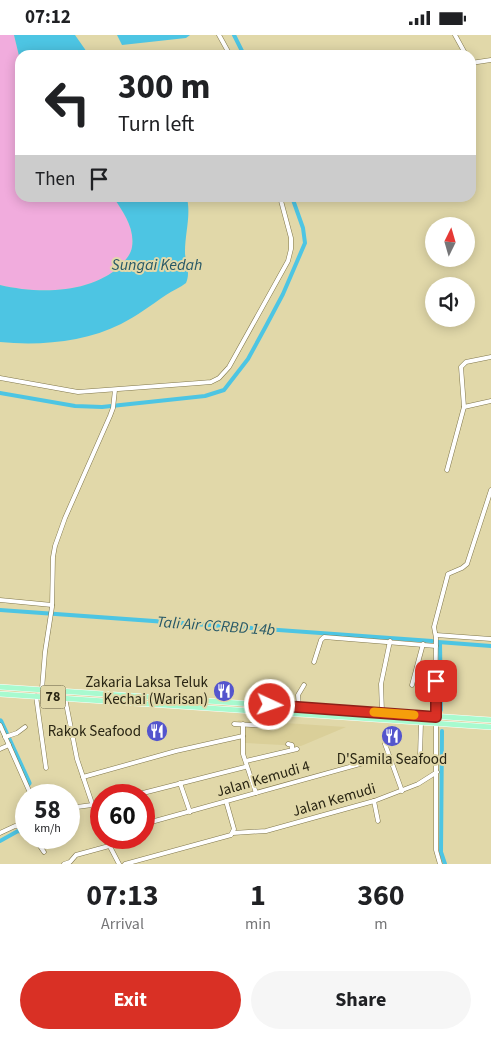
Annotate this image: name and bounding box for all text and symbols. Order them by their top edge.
text: 07:12 [25,4,71,31]
text: 300 m [118,62,210,112]
icon: left [35,70,100,135]
text: Turn left [118,108,194,140]
icon: arrive [85,165,113,193]
text: Then [35,166,75,193]
north arrow [425,217,475,267]
map controls [425,217,475,327]
water label: Sungai Kedah [112,254,202,276]
button: sound [425,277,475,327]
water label: Tali Air CCRBD 14b [156,611,276,641]
pin [415,660,457,702]
icon: arrive [422,667,450,695]
place label: Zakaria Laksa Teluk Kechai (Warisan) [85,672,209,710]
position arrow [243,678,295,730]
restaurant icon: Zakaria Laksa Teluk Kechai (Warisan) [212,679,236,703]
road number: 78 [40,685,66,709]
restaurant icon: Rakok Seafood [145,719,169,743]
place label: Rakok Seafood [48,721,141,742]
restaurant icon: D'Samila Seafood [380,724,404,748]
place label: D'Samila Seafood [337,749,447,770]
street label: Jalan Kemudi 4 [214,755,313,802]
street label: Jalan Kemudi [290,778,378,822]
speed limit sign: 60 [90,784,155,849]
text: 58 [34,792,61,828]
text: km/h [34,820,61,837]
text: 07:13 [86,874,159,917]
text: 1 [250,874,266,917]
text: 360 [357,874,405,917]
text: Arrival [101,913,144,935]
text: min [245,913,271,935]
text: m [374,913,388,935]
button: Exit [20,971,241,1029]
button: Share [251,971,471,1029]

